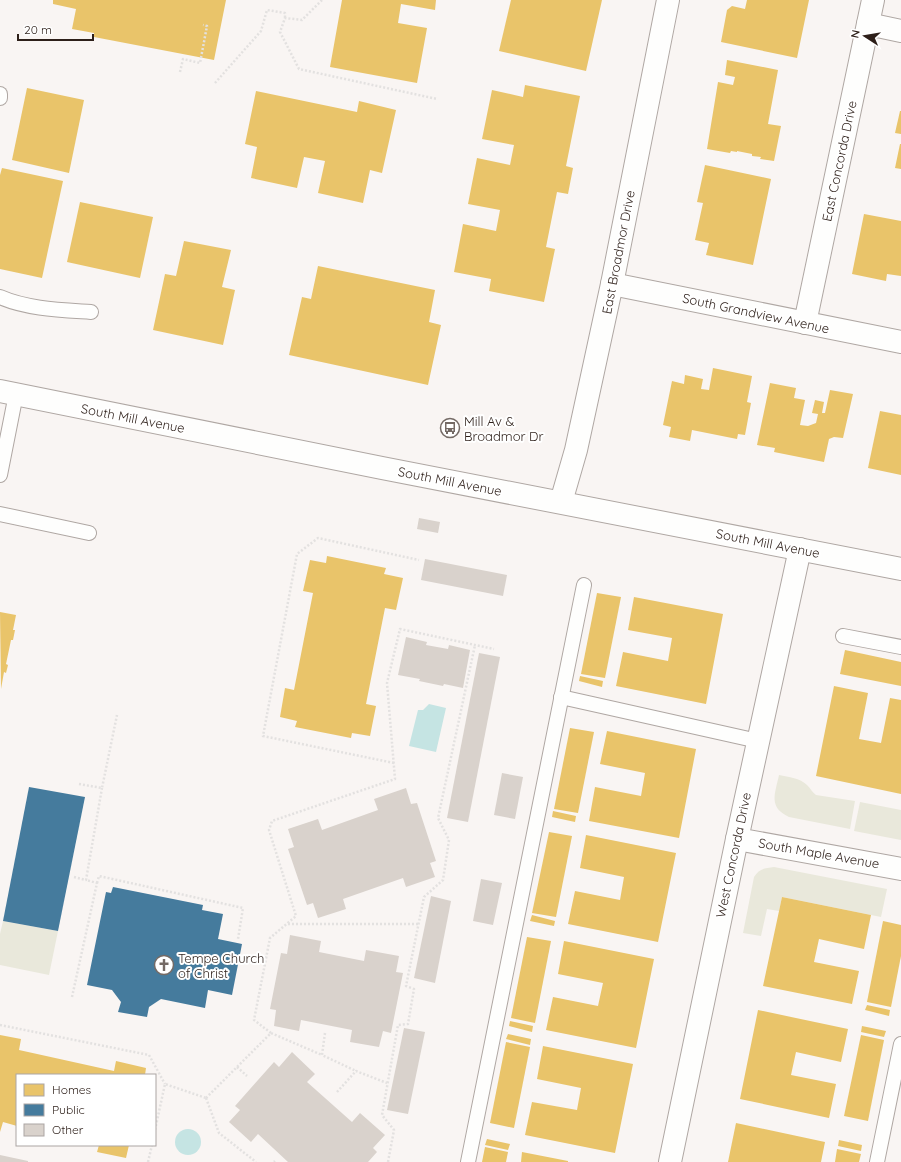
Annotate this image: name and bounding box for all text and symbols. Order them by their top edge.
scale bar [18,16,93,42]
north arrow [845,16,885,56]
text: 20 m [24,22,52,37]
text: N [848,29,863,39]
street label: East Concorda Drive [818,99,860,223]
street label: East Broadmor Drive [598,189,638,315]
street label: South Grandview Avenue [681,290,831,336]
street label: South Mill Avenue [80,400,186,436]
place label: Mill Av & Broadmor Dr [464,413,543,444]
bus stop icon: Mill Av & Broadmor Dr [439,417,461,439]
street label: South Mill Avenue [397,463,503,499]
street label: South Mill Avenue [715,525,821,561]
street label: West Concorda Drive [712,791,754,919]
street label: South Maple Avenue [757,834,881,872]
place label: Tempe Church of Christ [178,950,264,981]
church icon: Tempe Church of Christ [153,954,175,976]
legend [16,1074,156,1146]
text: Homes [52,1082,92,1097]
text: Public [52,1102,85,1117]
text: Other [52,1122,84,1137]

